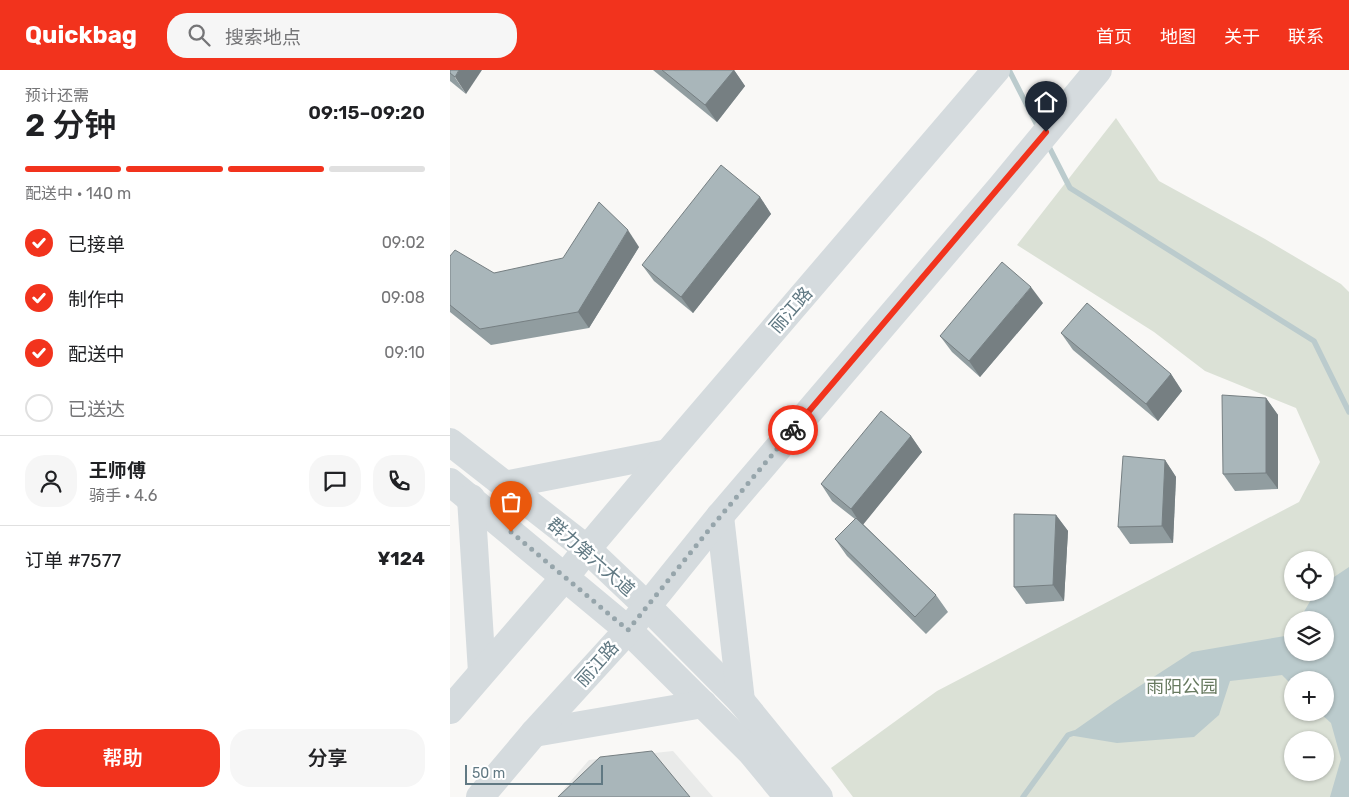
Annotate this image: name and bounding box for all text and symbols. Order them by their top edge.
search box [167,13,517,58]
text: Quickbag [25,21,137,49]
icon: search [185,21,213,49]
text: 搜索地点 [225,26,301,49]
text: 首页 [1096,26,1132,48]
text: 地图 [1160,26,1196,48]
text: 关于 [1224,26,1260,48]
text: 联系 [1288,26,1324,48]
pin [1025,81,1067,132]
text: 预计还需 [25,86,89,105]
icon: home [1032,88,1060,116]
text: 09:15–09:20 [308,101,425,124]
text: 2 分钟 [25,106,116,144]
text: 配送中 · 140 m [25,184,131,203]
icon: check [25,229,53,257]
text: 已接单 [68,233,125,256]
text: 09:02 [382,233,425,252]
street label: 丽江路 [765,282,817,338]
icon: check [25,284,53,312]
text: 制作中 [68,288,125,311]
text: 09:08 [381,288,425,307]
icon: check [25,339,53,367]
text: 配送中 [68,343,125,366]
text: 09:10 [384,343,425,362]
text: 已送达 [68,398,125,421]
courier [768,405,818,455]
icon: bike [779,416,807,444]
button: person [25,455,77,507]
button: chat [309,455,361,507]
button: phone [373,455,425,507]
text: 王师傅 [89,459,146,482]
pin [490,481,532,532]
text: 骑手 · 4.6 [89,486,157,505]
icon: bag [497,488,525,516]
street label: 群力第六大道 [543,513,639,601]
text: ¥124 [377,547,425,570]
text: 订单 #7577 [25,549,121,572]
map controls [1284,551,1334,781]
button: locate [1284,551,1334,601]
button: layers [1284,611,1334,661]
street label: 丽江路 [571,637,623,691]
button: + [1284,671,1334,721]
park label: 雨阳公园 [1146,676,1218,698]
button: 帮助 [25,729,220,787]
button: 分享 [230,729,425,787]
button: − [1284,731,1334,781]
scale bar [465,762,602,785]
text: 50 m [472,765,505,782]

